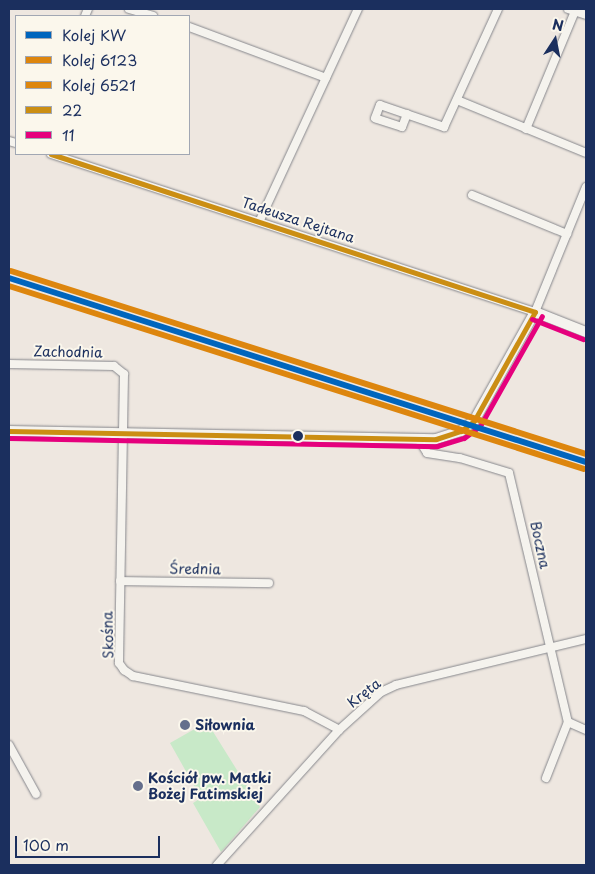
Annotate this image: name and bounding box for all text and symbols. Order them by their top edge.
text: N [551,13,565,36]
legend [15,15,190,155]
north arrow [530,15,580,65]
text: Kolej KW [62,23,126,46]
text: Kolej 6123 [62,48,137,71]
text: Kolej 6521 [62,73,136,96]
text: 22 [62,98,82,121]
text: 11 [62,123,75,146]
street label: Tadeusza Rejtana [239,194,357,246]
street label: Zachodnia [33,343,103,361]
unlabelled marker [293,431,303,441]
street label: Boczna [527,520,553,570]
street label: Średnia [169,560,221,578]
street label: Skośna [99,611,117,659]
street label: Kręta [344,675,384,711]
place label: Siłownia [195,717,255,733]
marker: Siłownia [179,719,191,731]
place label: Kościół pw. Matki Bożej Fatimskiej [148,770,273,802]
marker: Kościół pw. Matki Bożej Fatimskiej [132,780,144,792]
scale bar [18,826,162,858]
text: 100 m [23,833,69,856]

